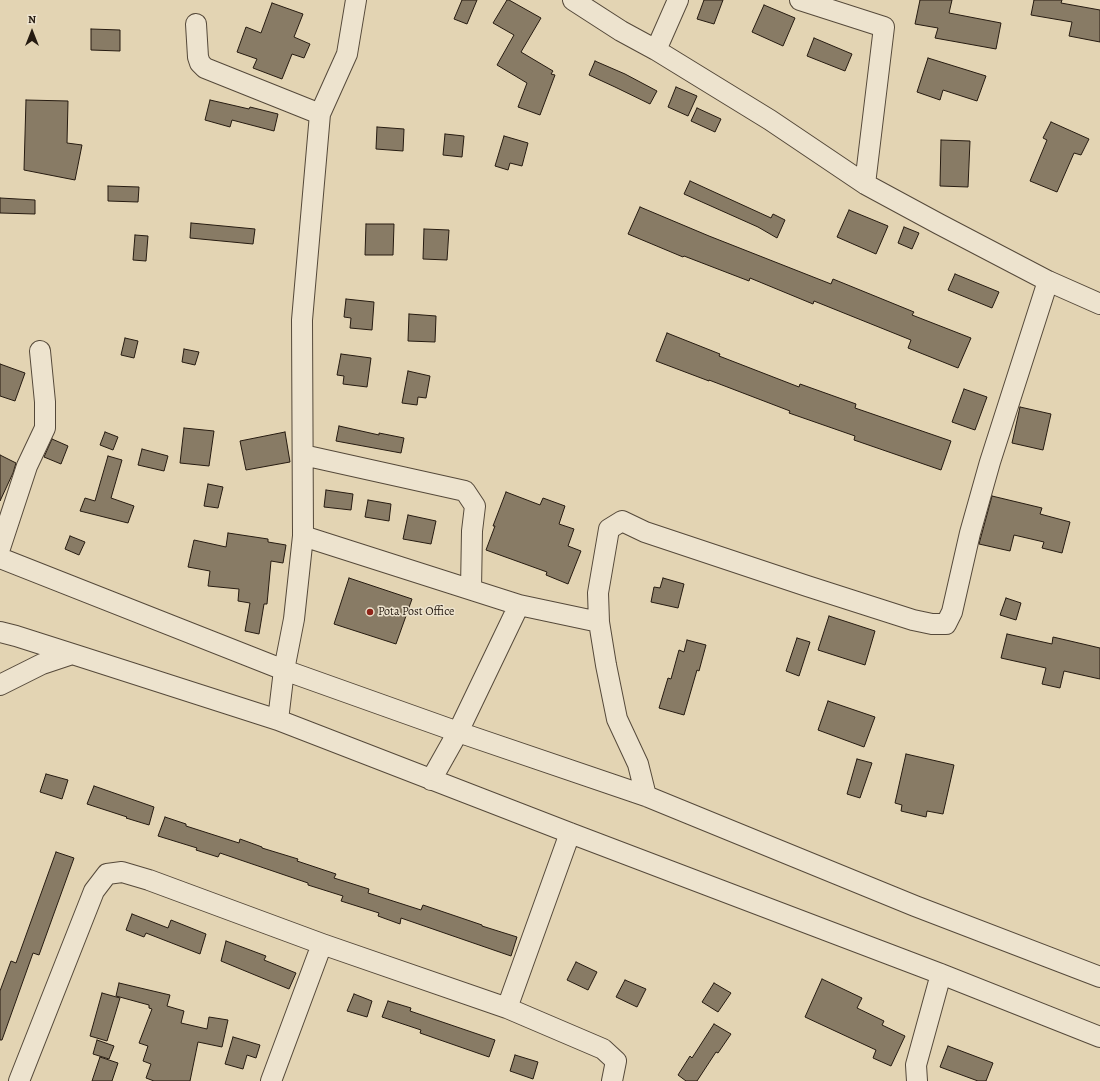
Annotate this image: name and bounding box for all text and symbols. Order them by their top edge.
north arrow [12,12,52,52]
text: N [28,12,36,27]
place label: Pota Post Office [378,605,454,619]
marker: Pota Post Office [365,607,375,617]

